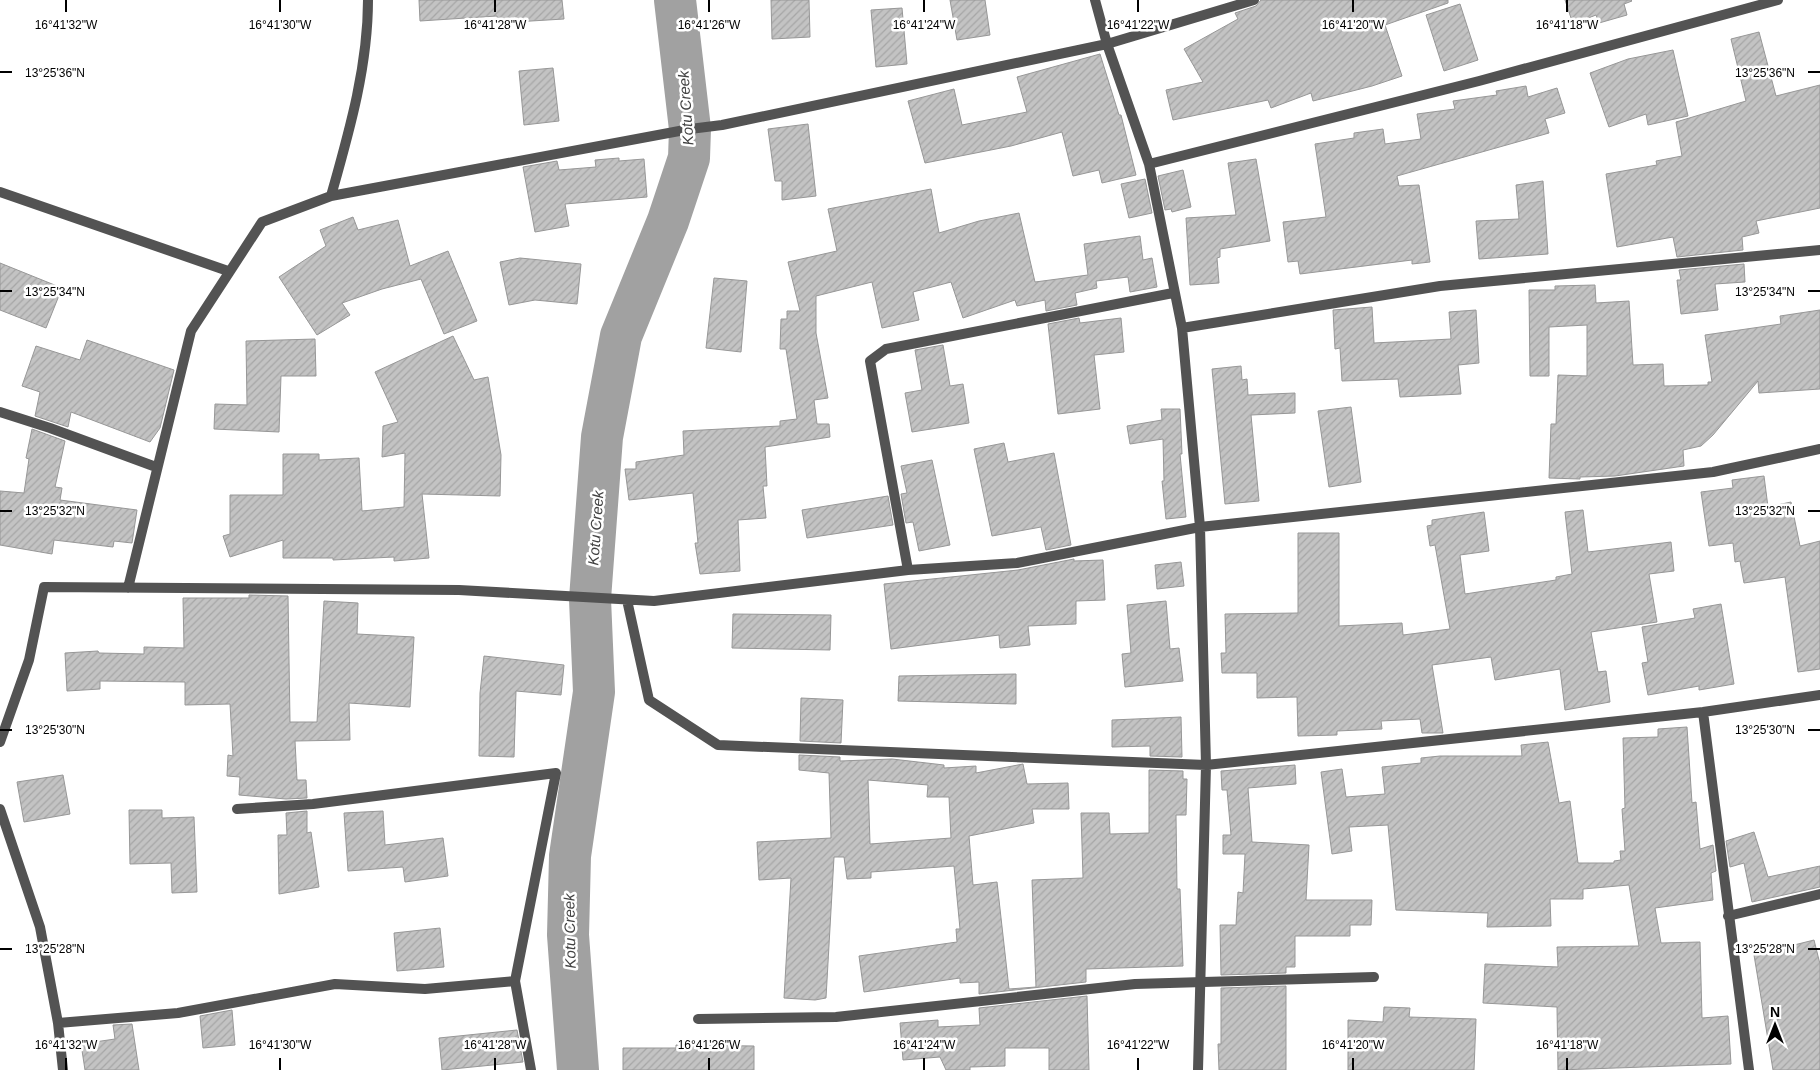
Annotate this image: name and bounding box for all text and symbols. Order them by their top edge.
text: 16°41'32"W [35,18,98,32]
text: 16°41'30"W [249,18,312,32]
text: 16°41'28"W [464,18,527,32]
text: 16°41'26"W [678,18,741,32]
text: 16°41'24"W [893,18,956,32]
text: 16°41'22"W [1107,18,1170,32]
text: 16°41'20"W [1322,18,1385,32]
text: 16°41'18"W [1536,18,1599,32]
text: 13°25'36"N [25,66,85,80]
text: 13°25'36"N [1735,66,1795,80]
water label: Kotu Creek [674,69,697,146]
text: 13°25'34"N [25,285,85,299]
text: 13°25'34"N [1735,285,1795,299]
water label: Kotu Creek [584,488,607,566]
text: 13°25'32"N [25,504,85,518]
text: 13°25'32"N [1735,504,1795,518]
text: 13°25'30"N [25,723,85,737]
text: 13°25'30"N [1735,723,1795,737]
water label: Kotu Creek [560,892,579,969]
text: 13°25'28"N [25,942,85,956]
text: 13°25'28"N [1735,942,1795,956]
north arrow [1750,1000,1800,1050]
text: N [1770,1004,1780,1020]
text: 16°41'32"W [35,1038,98,1052]
text: 16°41'30"W [249,1038,312,1052]
text: 16°41'28"W [464,1038,527,1052]
text: 16°41'26"W [678,1038,741,1052]
text: 16°41'24"W [893,1038,956,1052]
text: 16°41'22"W [1107,1038,1170,1052]
text: 16°41'20"W [1322,1038,1385,1052]
text: 16°41'18"W [1536,1038,1599,1052]

